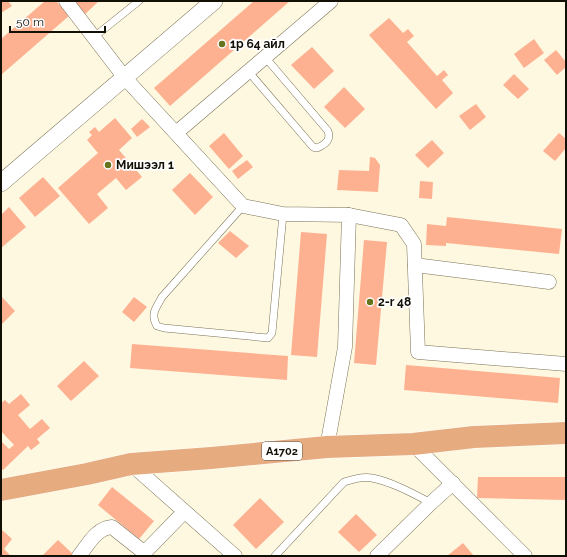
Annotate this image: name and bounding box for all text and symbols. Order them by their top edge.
scale bar [10,8,105,34]
text: 50 m [16,15,44,29]
place label: 1р 64 айл [230,37,285,51]
marker: 1р 64 айл [217,39,227,49]
place label: Мишээл 1 [116,158,174,172]
marker: Мишээл 1 [103,160,113,170]
place label: 2-r 48 [378,295,411,309]
marker: 2-r 48 [365,297,375,307]
road number: A1702 [262,442,302,460]

